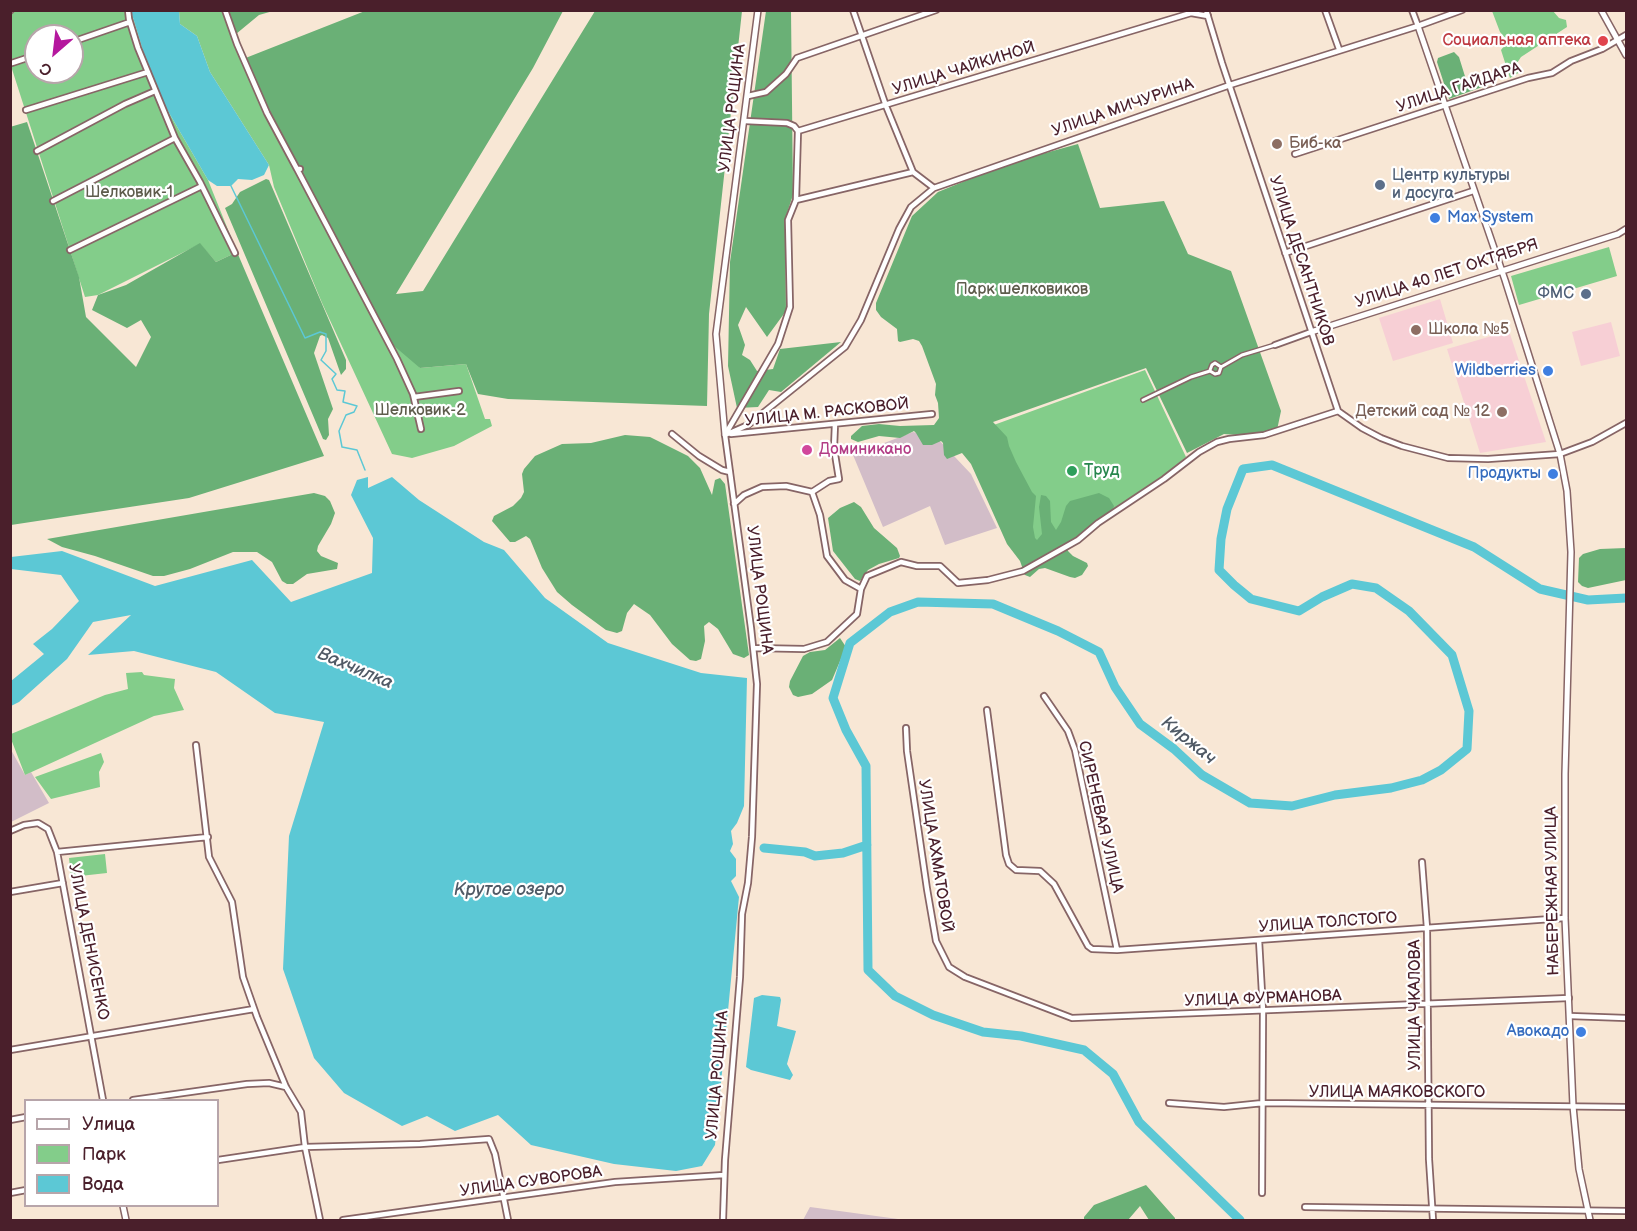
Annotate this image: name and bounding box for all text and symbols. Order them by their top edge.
north arrow [24,24,84,84]
place label: Социальная аптека [1443,31,1591,51]
marker: Социальная аптека [1596,34,1610,48]
street label: УЛИЦА ЧАЙКИНОЙ [890,38,1038,100]
street label: УЛИЦА РОЩИНА [716,43,750,173]
text: С [37,58,56,80]
street label: УЛИЦА ГАЙДАРА [1394,59,1524,117]
street label: УЛИЦА МИЧУРИНА [1050,75,1196,141]
place label: Биб-ка [1289,134,1341,154]
marker: Биб-ка [1270,137,1284,151]
place label: Центр культуры и досуга [1392,166,1510,204]
street label: УЛИЦА ДЕСАНТНИКОВ [1264,174,1338,348]
marker: Центр культуры и досуга [1373,178,1387,192]
park label: Шелковик-1 [85,183,173,203]
place label: Max System [1447,208,1533,228]
marker: Max System [1428,211,1442,225]
street label: УЛИЦА 40 ЛЕТ ОКТЯБРЯ [1353,235,1541,313]
park label: Парк шелковиков [956,280,1088,300]
place label: ФМС [1537,284,1574,304]
marker: ФМС [1579,287,1593,301]
place label: Школа №5 [1428,320,1509,340]
marker: Школа №5 [1409,323,1423,337]
place label: Wildberries [1455,361,1536,381]
marker: Wildberries [1541,364,1555,378]
street label: УЛИЦА М. РАСКОВОЙ [744,395,910,431]
park label: Шелковик-2 [374,401,466,421]
place label: Детский сад № 12 [1355,402,1490,422]
marker: Детский сад № 12 [1495,405,1509,419]
place label: Доминикано [819,440,911,460]
marker: Доминикано [800,443,814,457]
place label: Труд [1084,461,1119,481]
marker: Труд [1065,464,1079,478]
place label: Продукты [1468,464,1541,484]
marker: Продукты [1546,467,1560,481]
street label: УЛИЦА РОЩИНА [742,525,776,655]
water label: Вахчилка [314,643,396,695]
water label: Киржач [1156,712,1220,770]
street label: СИРЕНЕВАЯ УЛИЦА [1073,739,1127,895]
street label: УЛИЦА АХМАТОВОЙ [913,778,957,934]
street label: НАБЕРЕЖНАЯ УЛИЦА [1542,806,1564,976]
street label: УЛИЦА ДЕНИСЕНКО [63,862,113,1022]
water label: Крутое озеро [454,879,564,901]
street label: УЛИЦА ТОЛСТОГО [1258,909,1398,937]
street label: УЛИЦА ЧКАЛОВА [1406,940,1426,1070]
street label: УЛИЦА ФУРМАНОВА [1184,987,1342,1011]
street label: УЛИЦА РОЩИНА [703,1010,733,1140]
place label: Авокадо [1507,1022,1569,1042]
marker: Авокадо [1574,1025,1588,1039]
street label: УЛИЦА МАЯКОВСКОГО [1309,1083,1485,1103]
legend [24,1099,219,1207]
text: Улица [82,1114,135,1135]
text: Парк [82,1144,126,1165]
street label: УЛИЦА СУВОРОВА [459,1163,603,1201]
text: Вода [82,1174,124,1195]

